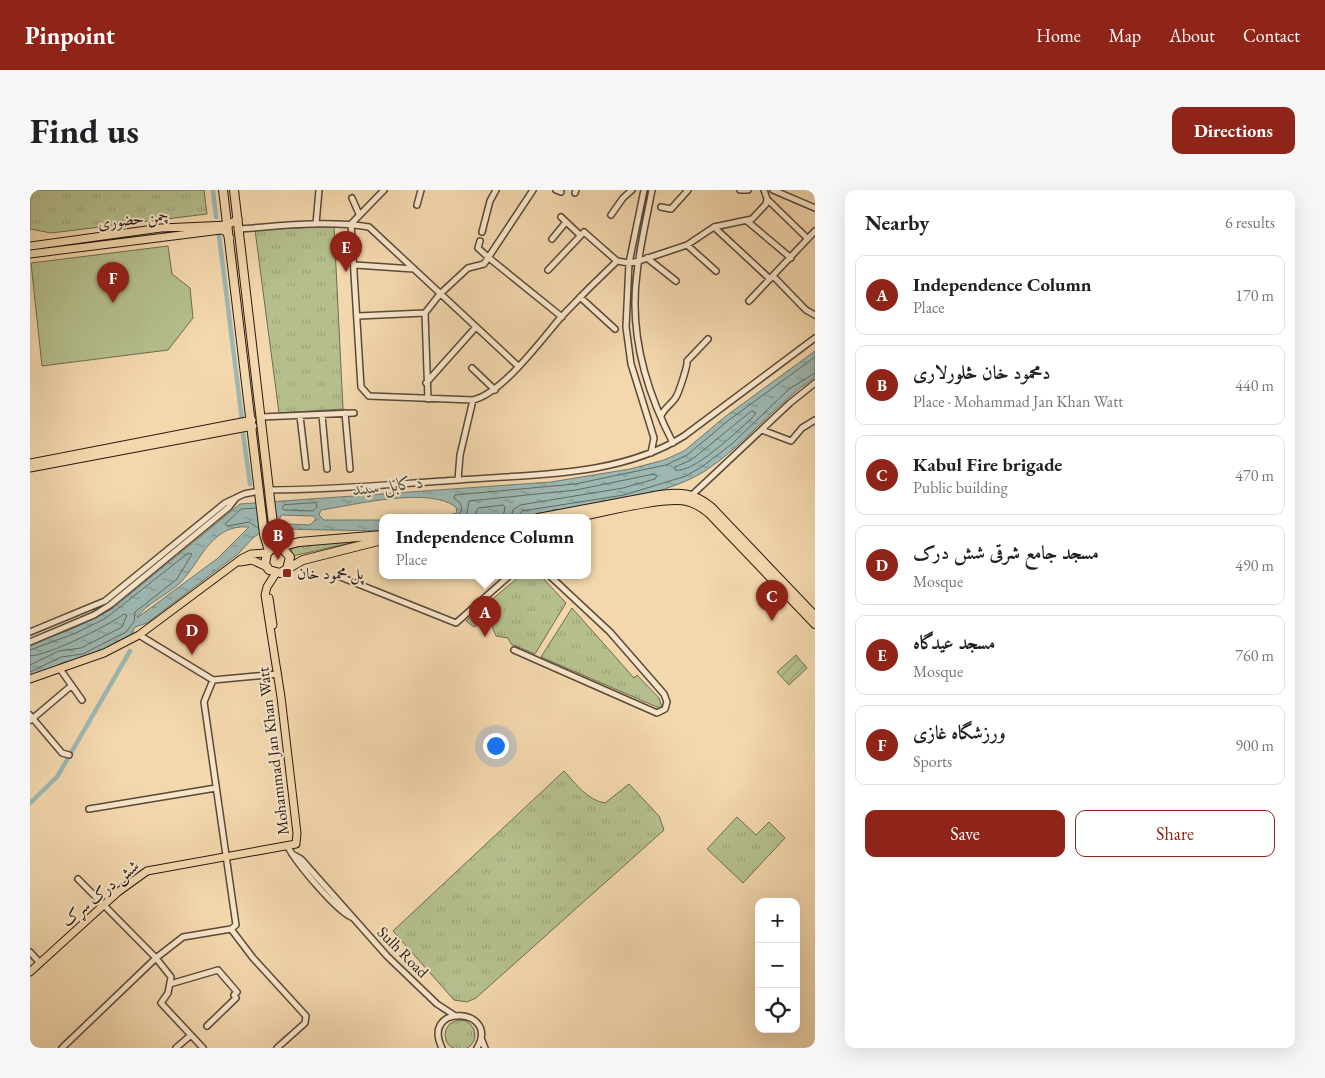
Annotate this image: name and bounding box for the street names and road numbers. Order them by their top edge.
street label: چمن حضوری [97,204,170,235]
street label: Mohammad Jan Khan Watt [252,666,294,836]
street label: شش درک سړک [57,855,145,932]
street label: Sulh Road [373,922,434,983]

